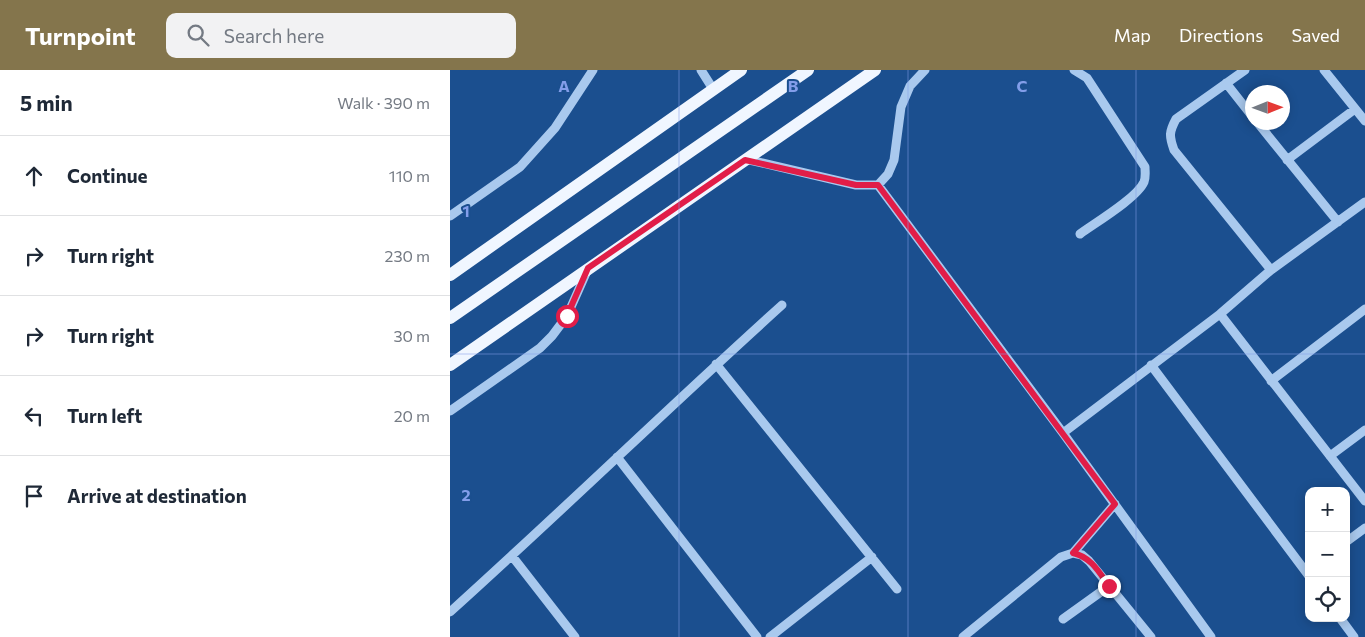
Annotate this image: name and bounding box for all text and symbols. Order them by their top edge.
search box [166,13,516,58]
text: Turnpoint [25,21,136,50]
icon: search [184,21,212,49]
text: Search here [224,24,324,47]
text: Map [1114,24,1151,46]
text: Directions [1179,24,1263,46]
text: Saved [1291,24,1340,46]
text: A [558,76,570,95]
text: B [788,76,799,95]
text: C [1017,76,1028,95]
north arrow [1245,85,1290,130]
text: 5 min [20,90,73,115]
text: Walk · 390 m [337,93,430,112]
icon: ahead [20,162,48,190]
text: Continue [67,164,147,187]
text: 110 m [389,166,430,185]
text: 1 [462,201,470,220]
icon: right [20,242,48,270]
text: Turn right [67,244,154,267]
text: 230 m [385,246,430,265]
route start [556,305,579,328]
icon: right [20,322,48,350]
text: Turn right [67,324,154,347]
text: 30 m [393,326,430,345]
icon: left [20,402,48,430]
text: Turn left [67,404,142,427]
text: 20 m [394,406,430,425]
icon: arrive [20,482,48,510]
text: Arrive at destination [67,484,247,507]
text: 2 [461,485,471,504]
map controls [1305,487,1350,622]
button: + [1305,487,1350,532]
button: − [1305,532,1350,577]
route end [1098,575,1121,598]
button: locate [1305,577,1350,622]

